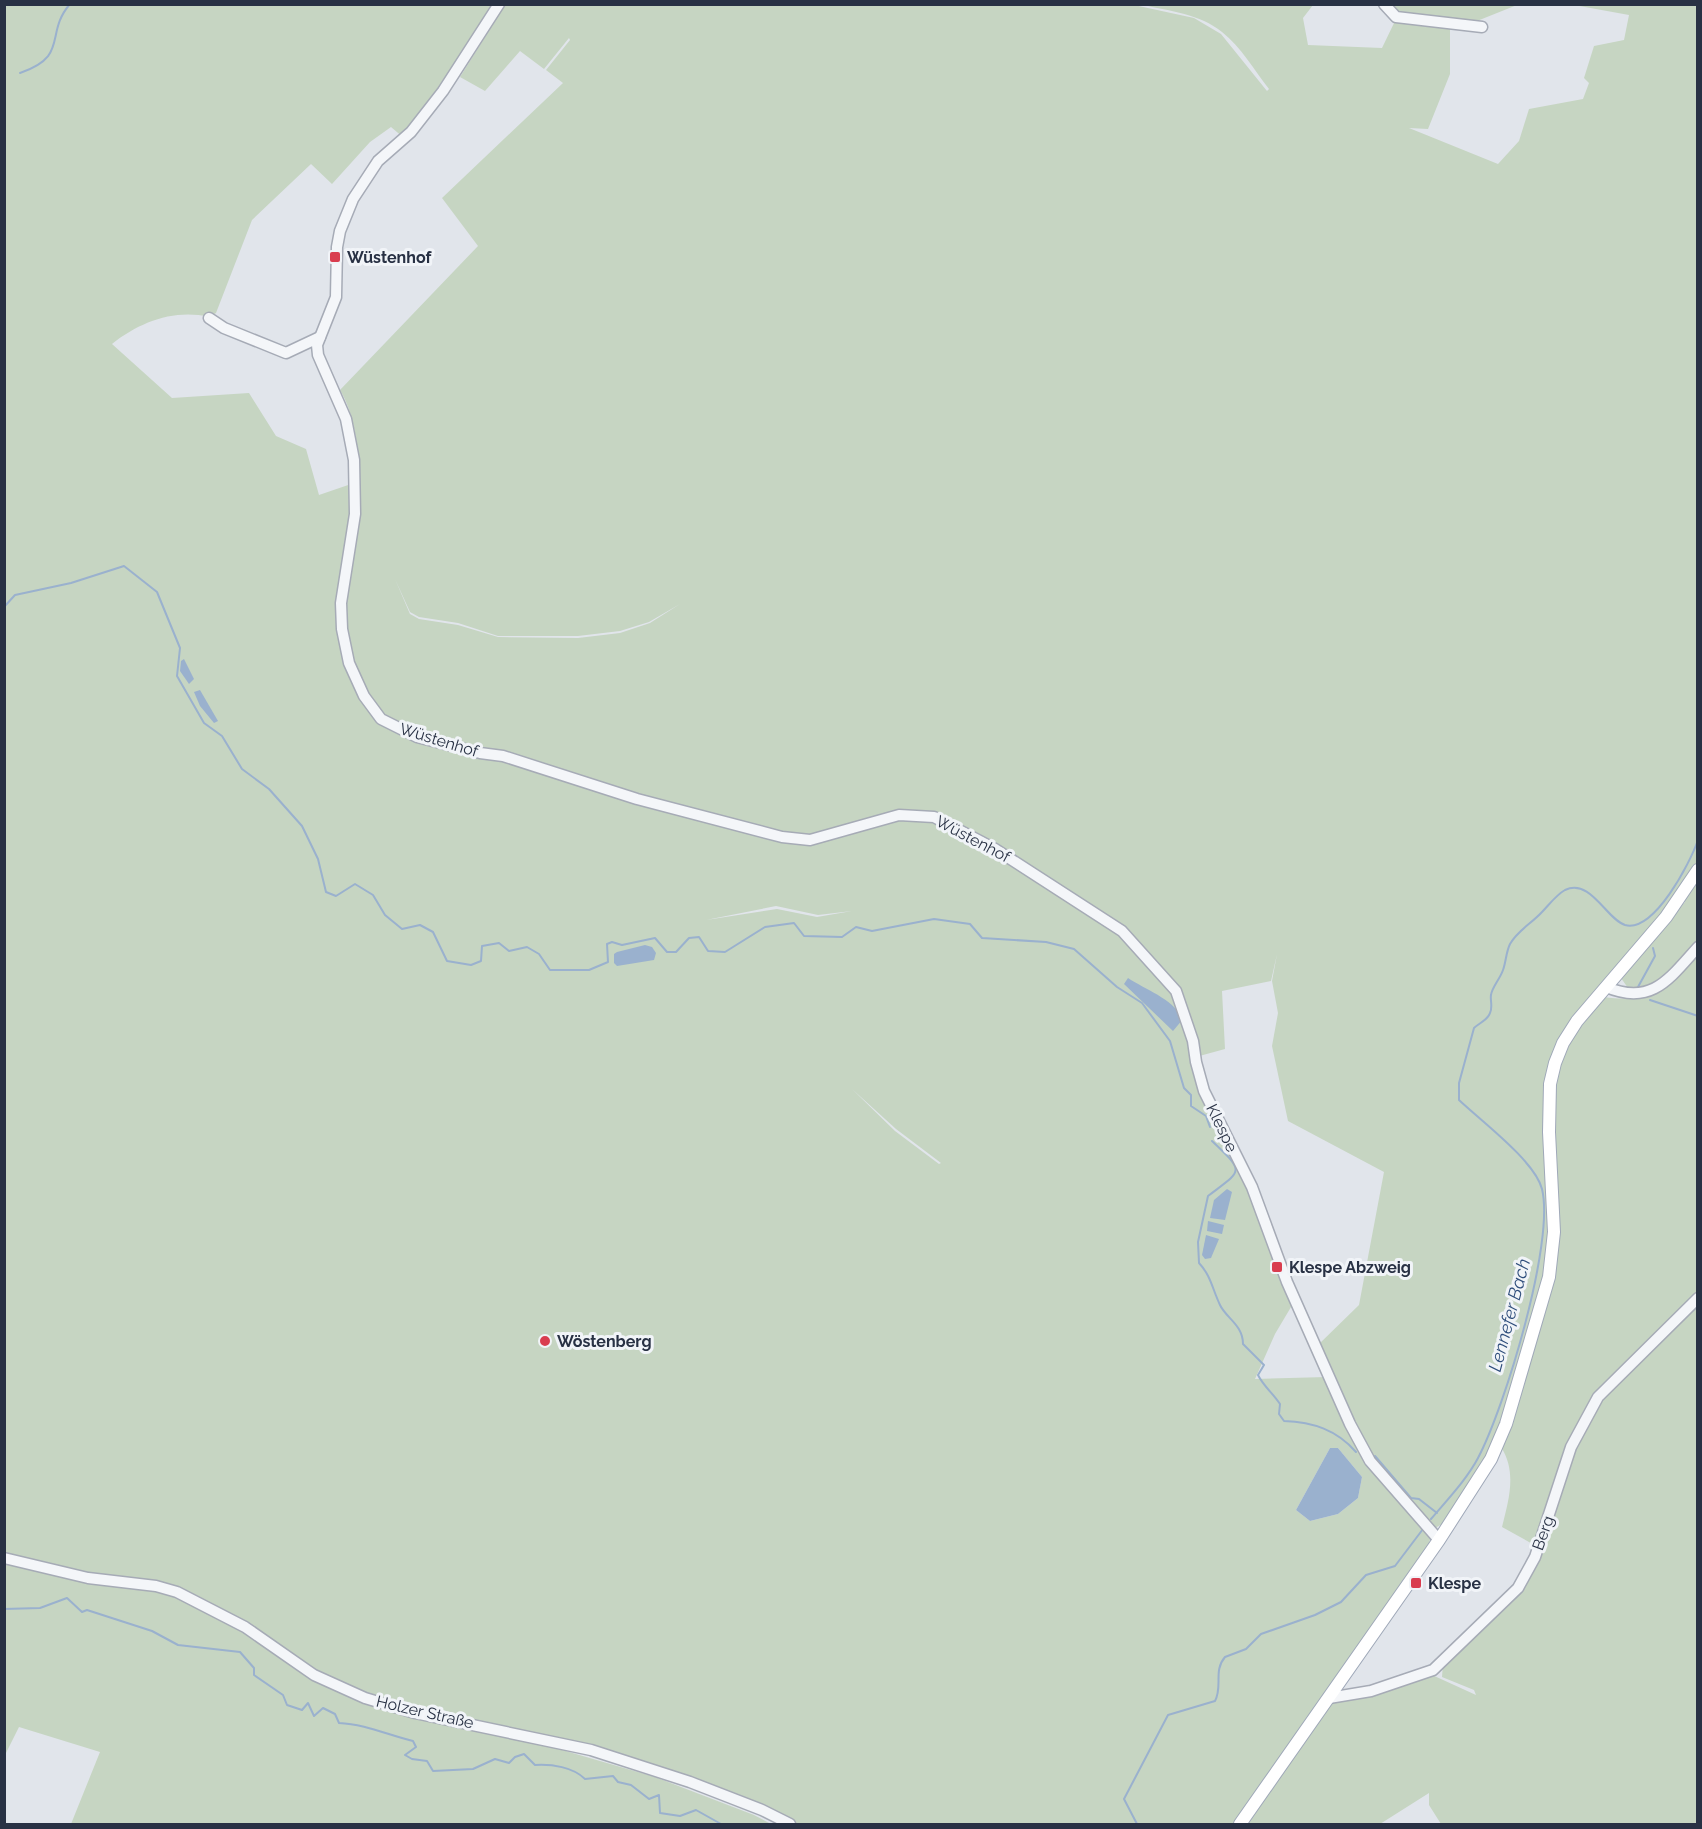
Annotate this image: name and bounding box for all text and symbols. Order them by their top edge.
place label: Wüstenhof [347,248,433,267]
marker: Wüstenhof [328,250,342,264]
street label: Wüstenhof [397,719,481,761]
street label: Wüstenhof [933,812,1014,867]
street label: Klespe [1202,1101,1242,1155]
water label: Lennefer Bach [1484,1256,1534,1374]
place label: Klespe Abzweig [1289,1258,1411,1277]
marker: Klespe Abzweig [1270,1260,1284,1274]
place label: Wöstenberg [557,1332,652,1351]
marker: Wöstenberg [538,1334,552,1348]
street label: Berg [1528,1513,1558,1553]
place label: Klespe [1428,1574,1481,1593]
marker: Klespe [1409,1576,1423,1590]
street label: Holzer Straße [374,1692,476,1732]

